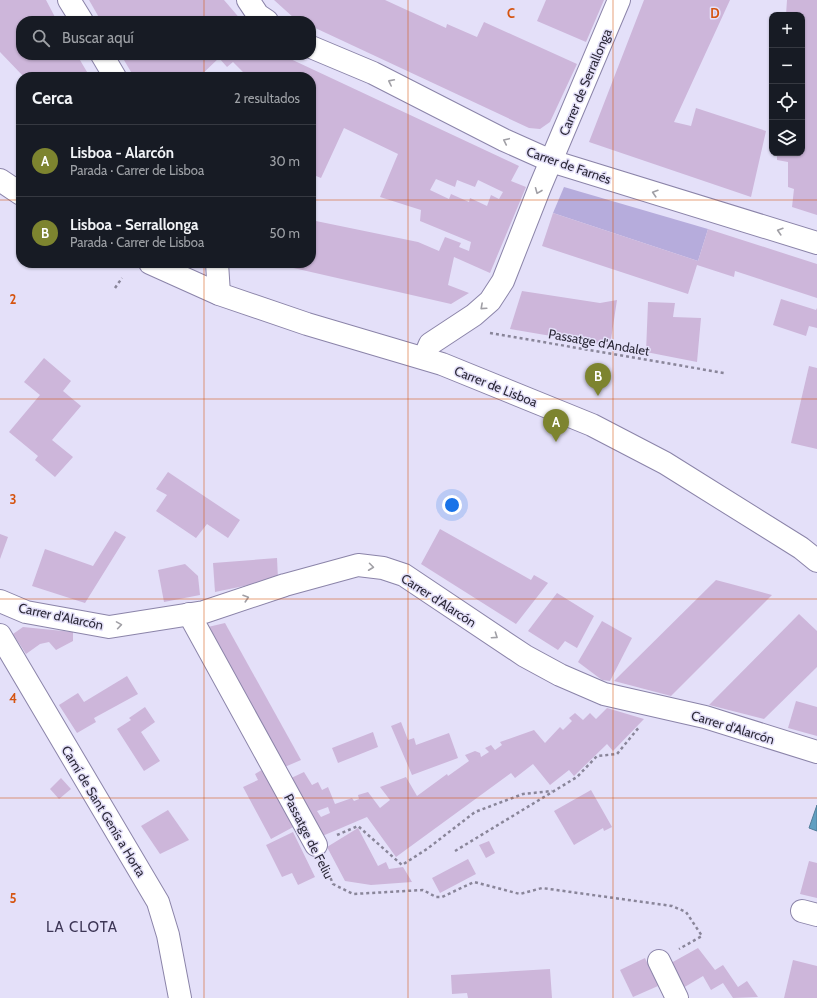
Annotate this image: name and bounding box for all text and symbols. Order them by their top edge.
text: C [507,5,515,21]
text: D [710,5,720,21]
map controls [769,12,805,156]
button: + [769,12,805,48]
search box [16,16,316,60]
street label: Carrer de Serrallonga [555,25,615,138]
icon: search [30,27,52,49]
text: Buscar aquí [62,29,134,47]
button: − [769,48,805,84]
one-way arrow [388,79,395,87]
button: locate [769,84,805,120]
text: Cerca [32,88,73,108]
text: 2 resultados [234,90,300,106]
button: layers [769,120,805,156]
one-way arrow [503,138,511,146]
street label: Carrer de Farnés [525,143,614,187]
text: Lisboa - Alarcón [70,144,174,162]
text: A [41,153,49,169]
text: 30 m [270,153,300,169]
text: Parada · Carrer de Lisboa [70,162,204,178]
one-way arrow [535,187,543,194]
one-way arrow [652,189,659,198]
text: Lisboa - Serrallonga [70,216,198,234]
text: B [41,225,49,241]
text: 50 m [270,225,300,241]
one-way arrow [776,228,783,236]
text: Parada · Carrer de Lisboa [70,234,204,250]
text: 2 [10,291,17,307]
one-way arrow [480,302,488,310]
street label: Passatge d'Andalet [547,325,651,359]
street label: Carrer de Lisboa [452,362,541,410]
pin: B [585,363,611,396]
pin: A [543,409,569,442]
text: 3 [9,491,17,507]
your location [442,495,462,515]
one-way arrow [368,562,374,571]
street label: Carrer d'Alarcón [398,570,480,630]
one-way arrow [243,594,250,603]
street label: Carrer d'Alarcón [17,599,105,633]
one-way arrow [116,621,122,630]
one-way arrow [491,632,498,639]
text: 4 [9,690,17,706]
street label: Carrer d'Alarcón [689,707,777,747]
street label: Camí de Sant Genís a Horta [58,743,150,880]
street label: Passatge de Feliu [281,791,337,881]
text: 5 [10,890,17,906]
district label: LA CLOTA [46,918,118,936]

